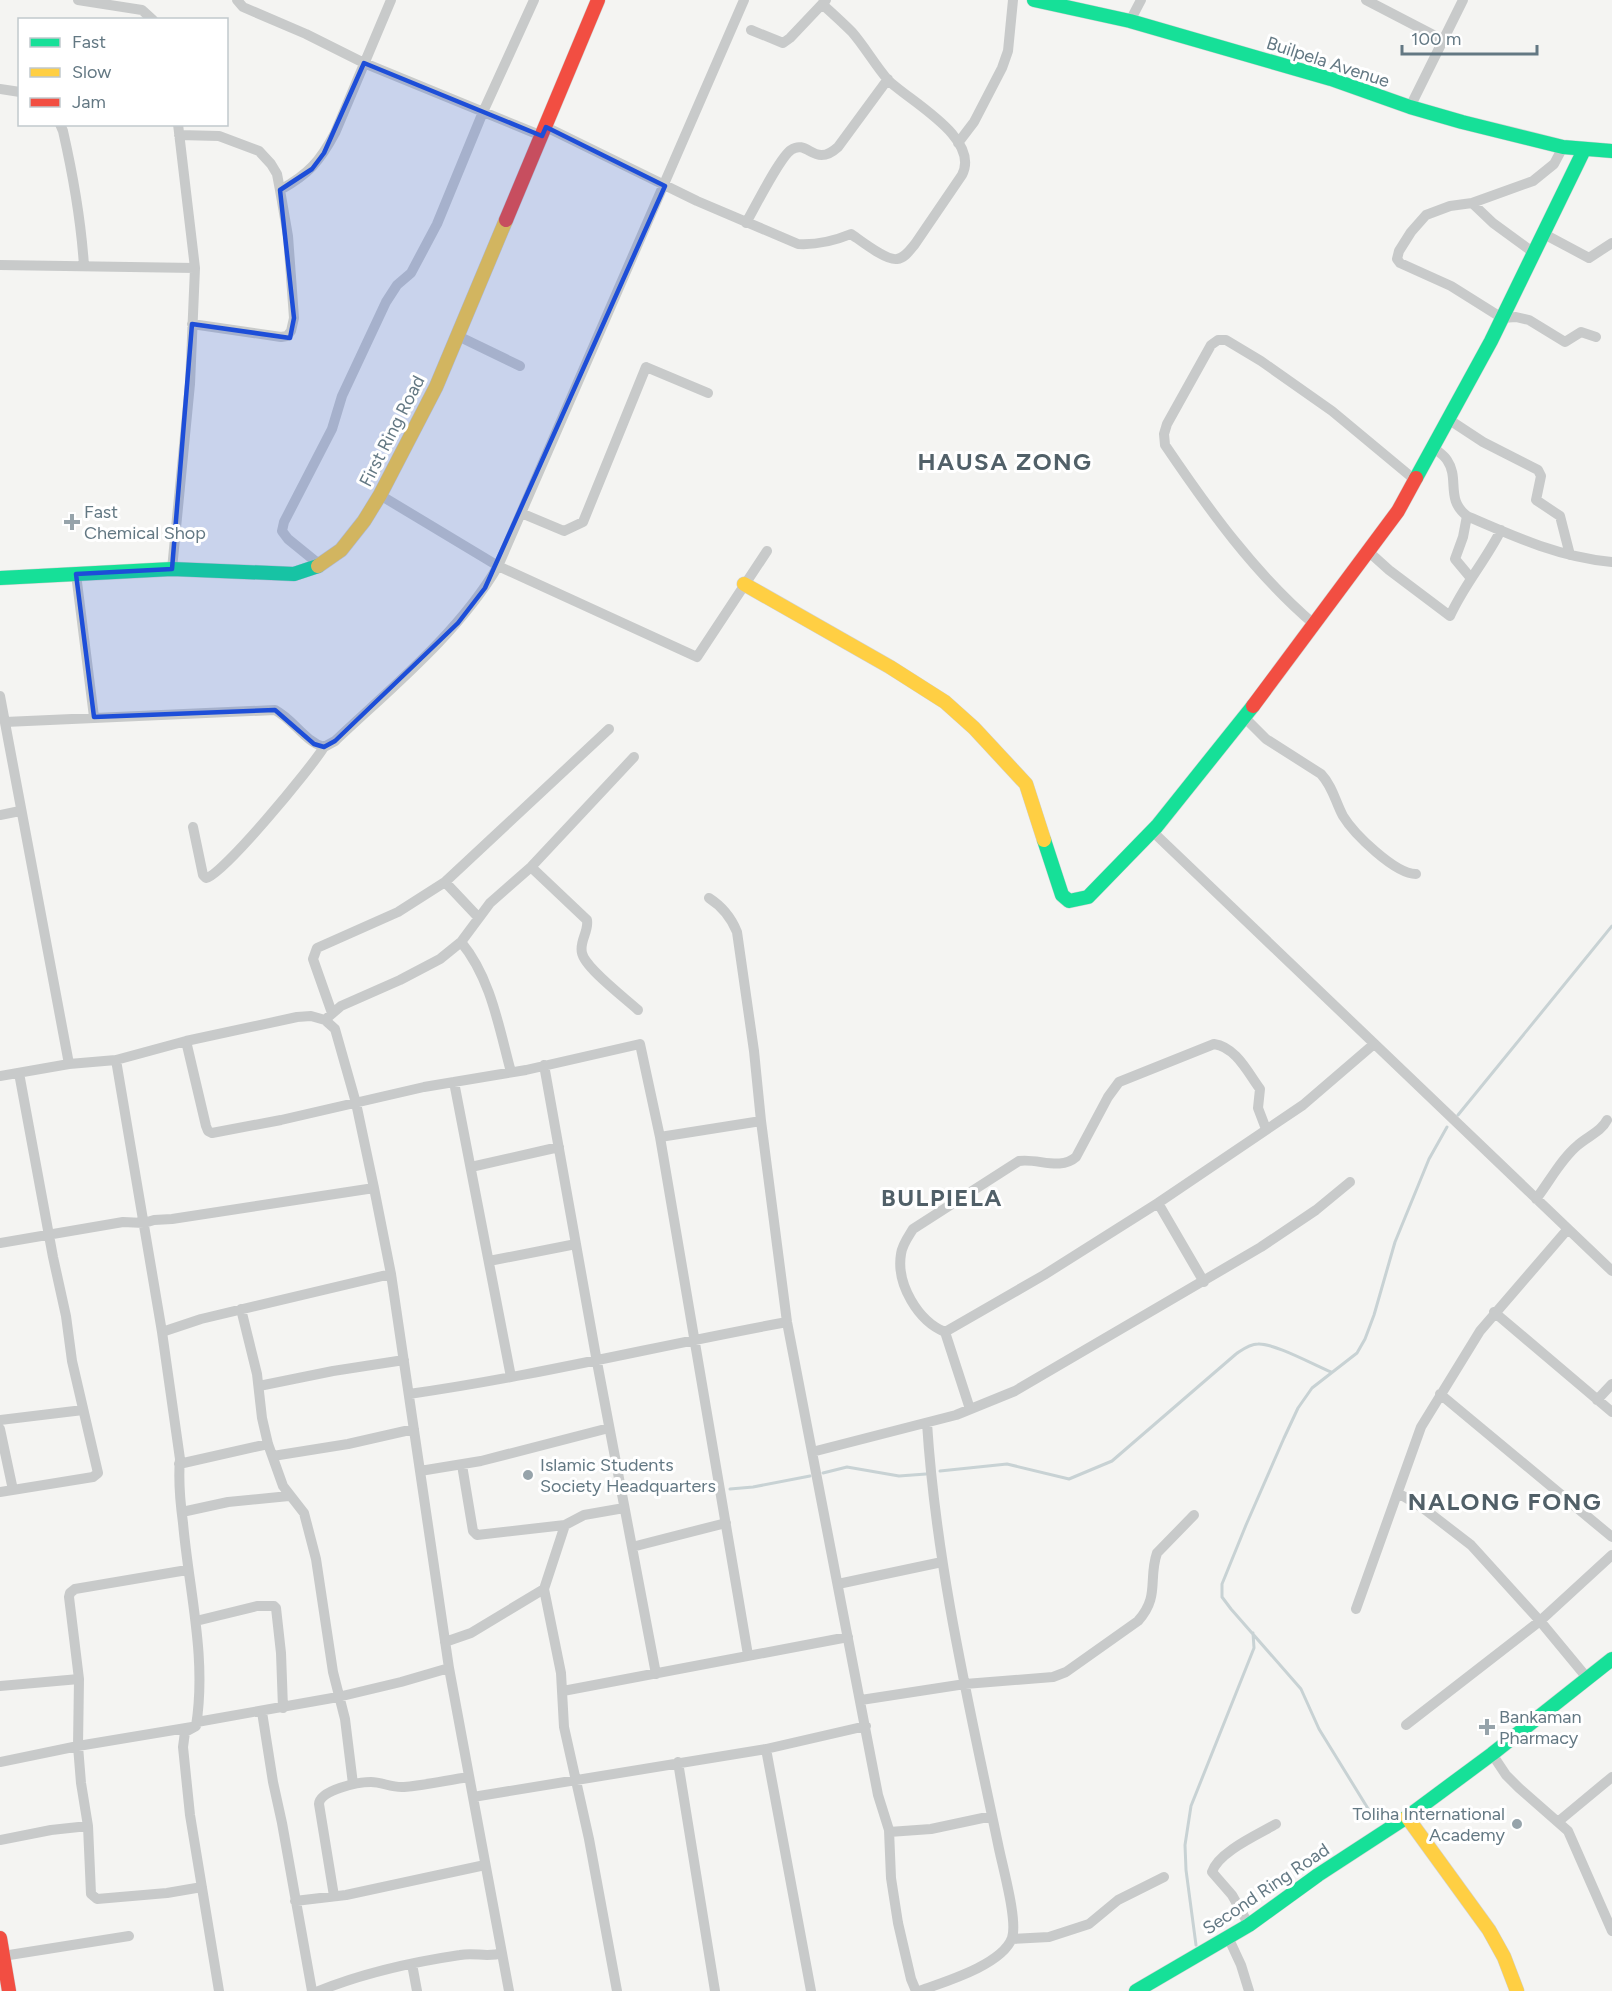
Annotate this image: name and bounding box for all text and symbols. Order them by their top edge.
legend [18,18,228,126]
scale bar [1402,18,1537,56]
text: 100 m [1411,28,1461,50]
text: Fast [72,31,106,53]
street label: Builpela Avenue [1264,32,1392,92]
text: Slow [72,61,111,83]
text: Jam [72,91,106,113]
street label: First Ring Road [355,372,429,490]
district label: HAUSA ZONG [918,447,1092,476]
place label: Fast Chemical Shop [84,501,206,544]
marker: Fast Chemical Shop [65,515,79,529]
district label: BULPIELA [881,1183,1003,1212]
place label: Islamic Students Society Headquarters [540,1454,716,1497]
marker: Islamic Students Society Headquarters [521,1468,535,1482]
district label: NALONG FONG [1408,1487,1602,1516]
place label: Bankaman Pharmacy [1499,1706,1581,1749]
marker: Bankaman Pharmacy [1480,1720,1494,1734]
place label: Toliha International Academy [1353,1803,1506,1846]
marker: Toliha International Academy [1510,1817,1524,1831]
street label: Second Ring Road [1198,1838,1334,1940]

